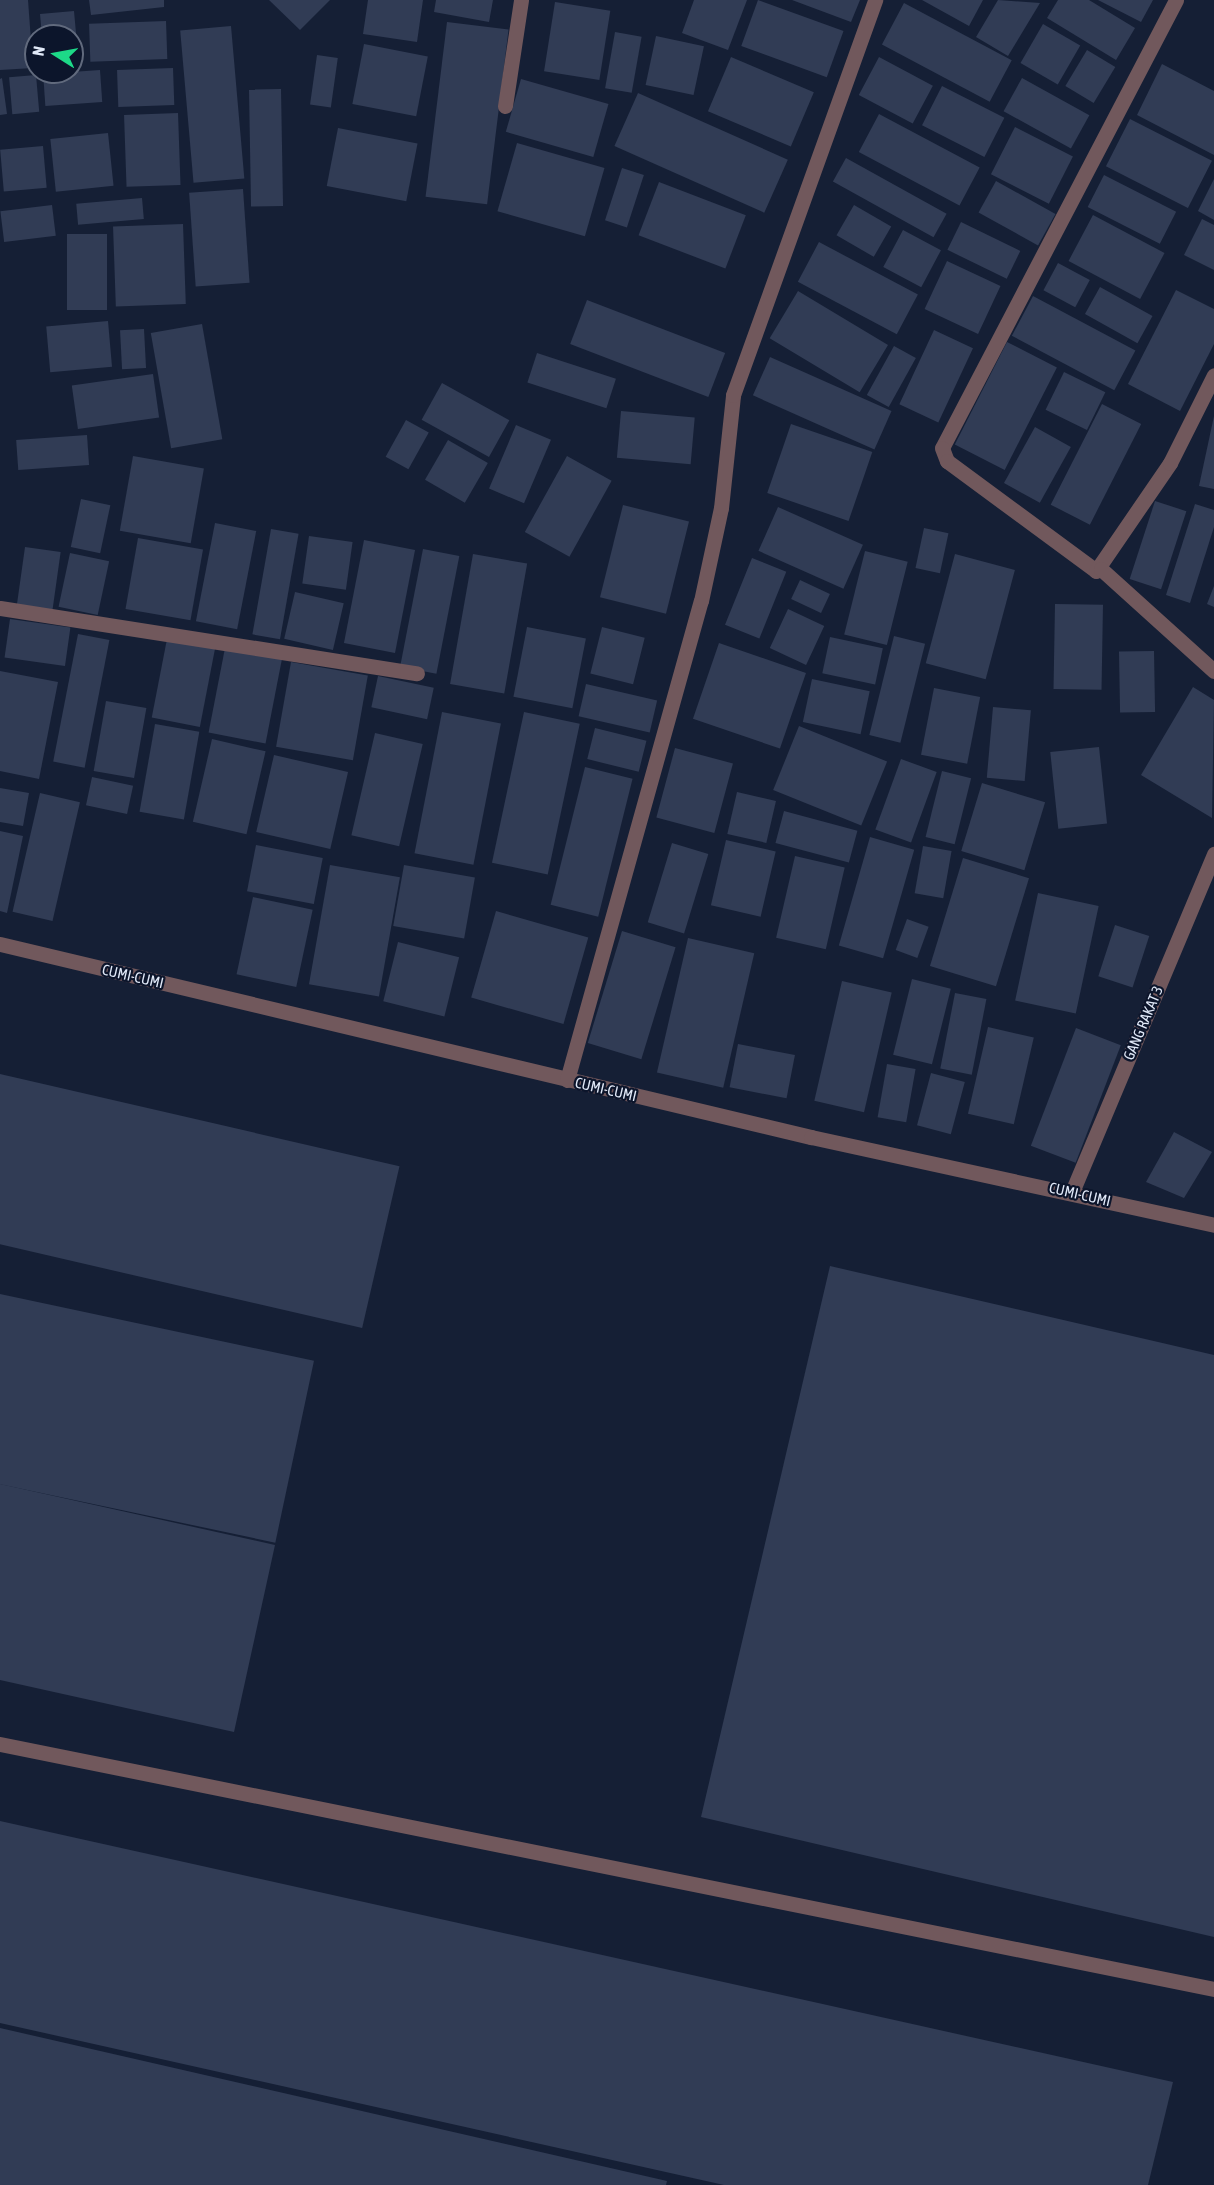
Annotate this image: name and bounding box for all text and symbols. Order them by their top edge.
north arrow [24,24,84,84]
text: N [29,45,48,57]
street label: CUMI-CUMI [100,960,166,992]
street label: GANG RAKAT 3 [1119,983,1167,1063]
street label: CUMI-CUMI [573,1073,639,1105]
street label: CUMI-CUMI [1047,1178,1113,1210]

